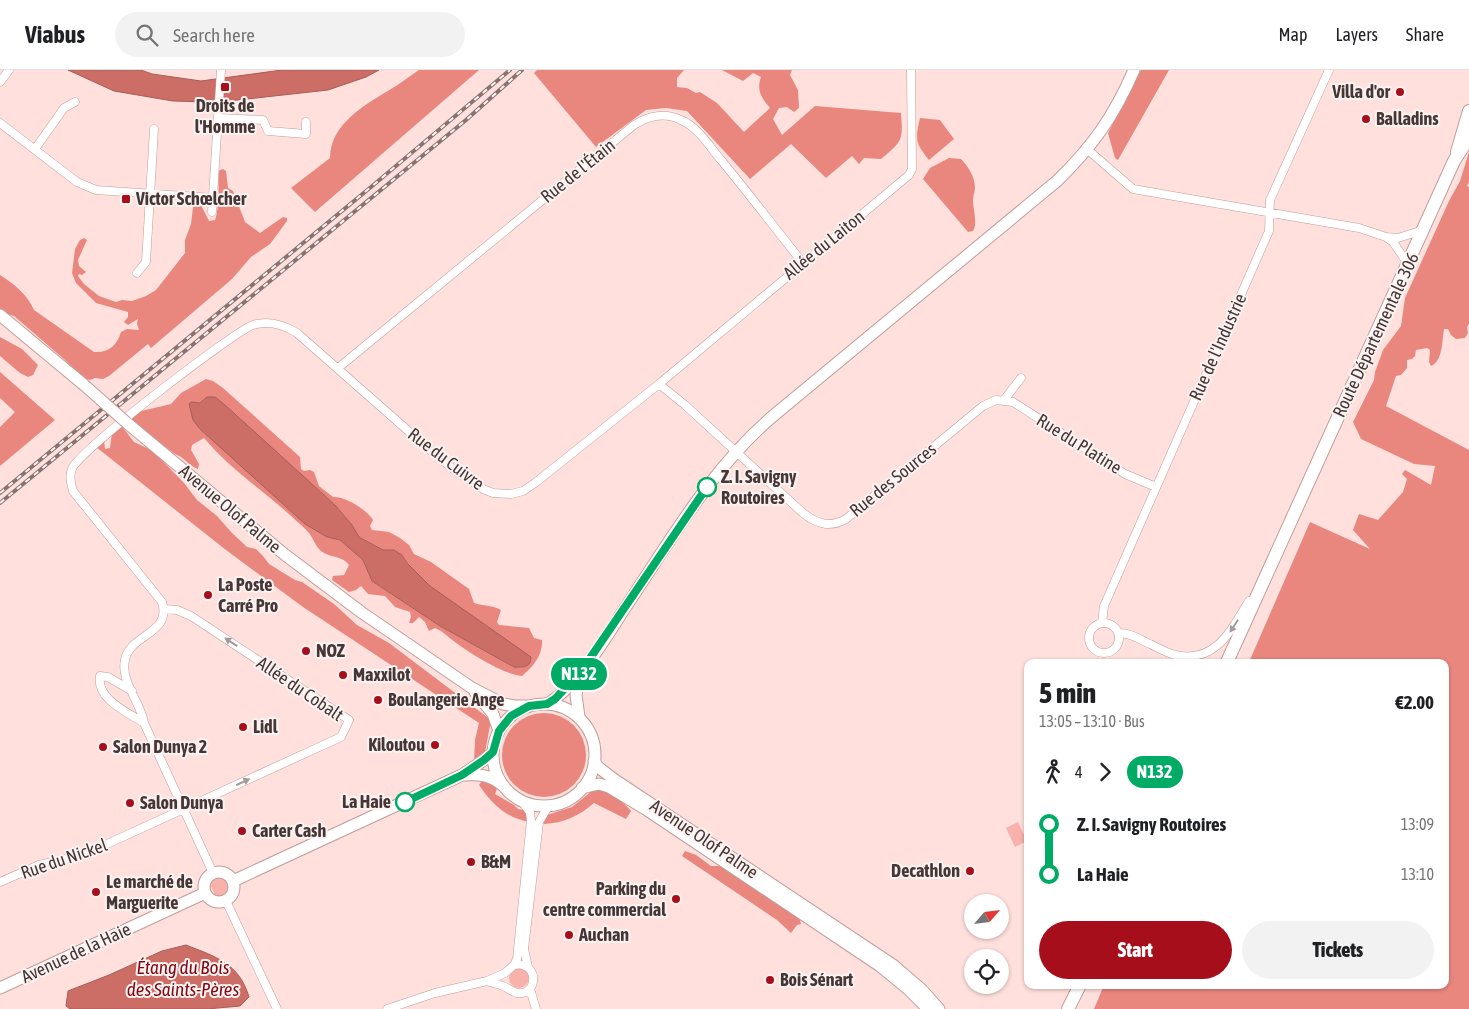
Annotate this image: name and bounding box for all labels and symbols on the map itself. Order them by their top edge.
marker: Droits de l'Homme [219,81,231,93]
place label: Villa d'or [1331,81,1391,102]
marker: Villa d'or [1394,86,1406,98]
place label: Droits de l'Homme [195,95,255,137]
place label: Balladins [1376,108,1439,129]
marker: Balladins [1360,113,1372,125]
street label: Rue de l'Étain [536,134,619,207]
place label: Victor Schœlcher [135,188,247,209]
marker: Victor Schœlcher [120,193,132,205]
street label: Allée du Laiton [779,206,868,284]
street label: Route Départementale 306 [1328,249,1423,420]
street label: Rue de l'Industrie [1185,290,1251,404]
street label: Rue du Platine [1033,409,1126,478]
street label: Rue du Cuivre [404,423,489,494]
street label: Rue des Sources [845,438,940,521]
street label: Avenue Olof Palme [175,460,285,557]
place label: Z. I. Savigny Routoires [721,466,797,508]
marker: Z. I. Savigny Routoires [697,477,717,497]
place label: La Poste Carré Pro [218,574,278,616]
marker: La Poste Carré Pro [202,589,214,601]
one-way arrow [1229,619,1238,633]
one-way arrow [224,638,237,647]
place label: NOZ [316,640,346,661]
marker: NOZ [300,645,312,657]
street label: Allée du Cobalt [253,652,348,725]
line badge: N132 [544,658,614,690]
place label: Maxxilot [353,664,411,685]
marker: Maxxilot [337,669,349,681]
place label: Boulangerie Ange [388,689,504,710]
marker: Boulangerie Ange [372,694,384,706]
place label: Lidl [253,716,278,737]
marker: Lidl [237,721,249,733]
place label: Kiloutou [368,734,425,755]
place label: Salon Dunya 2 [113,736,207,757]
marker: Kiloutou [429,739,441,751]
marker: Salon Dunya 2 [97,741,109,753]
one-way arrow [236,778,250,786]
place label: La Haie [342,791,391,812]
place label: Salon Dunya [140,792,223,813]
marker: La Haie [395,792,415,812]
street label: Avenue Olof Palme [646,795,762,883]
marker: Salon Dunya [124,797,136,809]
place label: Carter Cash [252,820,326,841]
marker: Carter Cash [236,825,248,837]
street label: Rue du Nickel [18,834,110,883]
place label: B&M [481,851,511,872]
marker: B&M [465,856,477,868]
place label: Decathlon [891,860,960,881]
marker: Decathlon [964,865,976,877]
place label: Le marché de Marguerite [106,871,193,913]
place label: Parking du centre commercial [543,878,666,920]
marker: Le marché de Marguerite [90,886,102,898]
marker: Parking du centre commercial [670,893,682,905]
north arrow [964,894,1009,939]
street label: Avenue de la Haie [18,918,134,987]
place label: Auchan [578,924,629,945]
marker: Auchan [563,929,575,941]
water label: Étang du Bois des Saints-Pères [127,956,239,1000]
place label: Bois Sénart [780,969,854,990]
marker: Bois Sénart [764,974,776,986]

